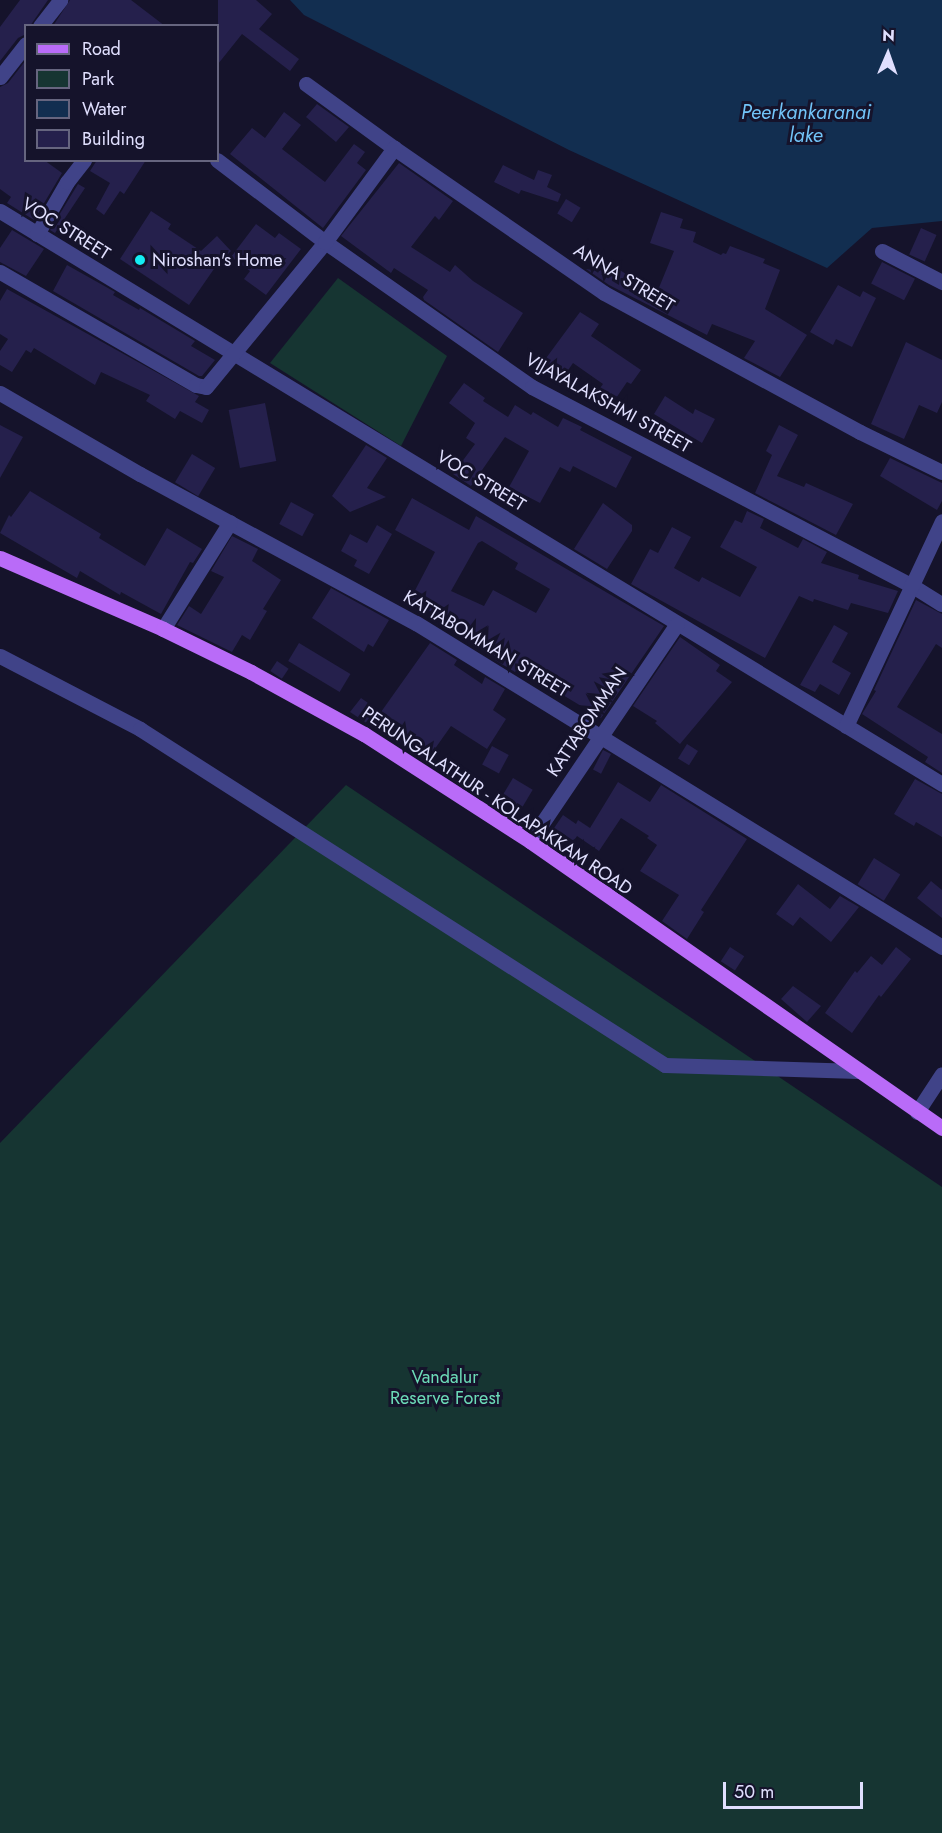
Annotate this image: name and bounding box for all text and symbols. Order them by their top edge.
legend [24,24,219,162]
north arrow [858,24,918,84]
text: N [882,24,895,47]
text: Road [82,36,121,62]
text: Park [82,66,114,92]
text: Water [82,96,126,122]
water label: Peerkankaranai lake [741,100,871,147]
text: Building [82,126,145,152]
street label: VOC STREET [18,193,114,265]
street label: ANNA STREET [570,240,678,316]
place label: Niroshan's Home [152,249,283,271]
marker: Niroshan's Home [133,253,147,267]
street label: VIJAYALAKSHMI STREET [522,349,694,457]
street label: VOC STREET [433,446,529,516]
street label: KATTABOMMAN STREET [399,586,573,702]
street label: KATTABOMMAN [542,663,632,781]
street label: PERUNGALATHUR - KOLAPAKKAM ROAD [358,702,636,900]
park label: Vandalur Reserve Forest [390,1367,500,1410]
scale bar [726,1770,866,1808]
text: 50 m [734,1779,774,1805]

